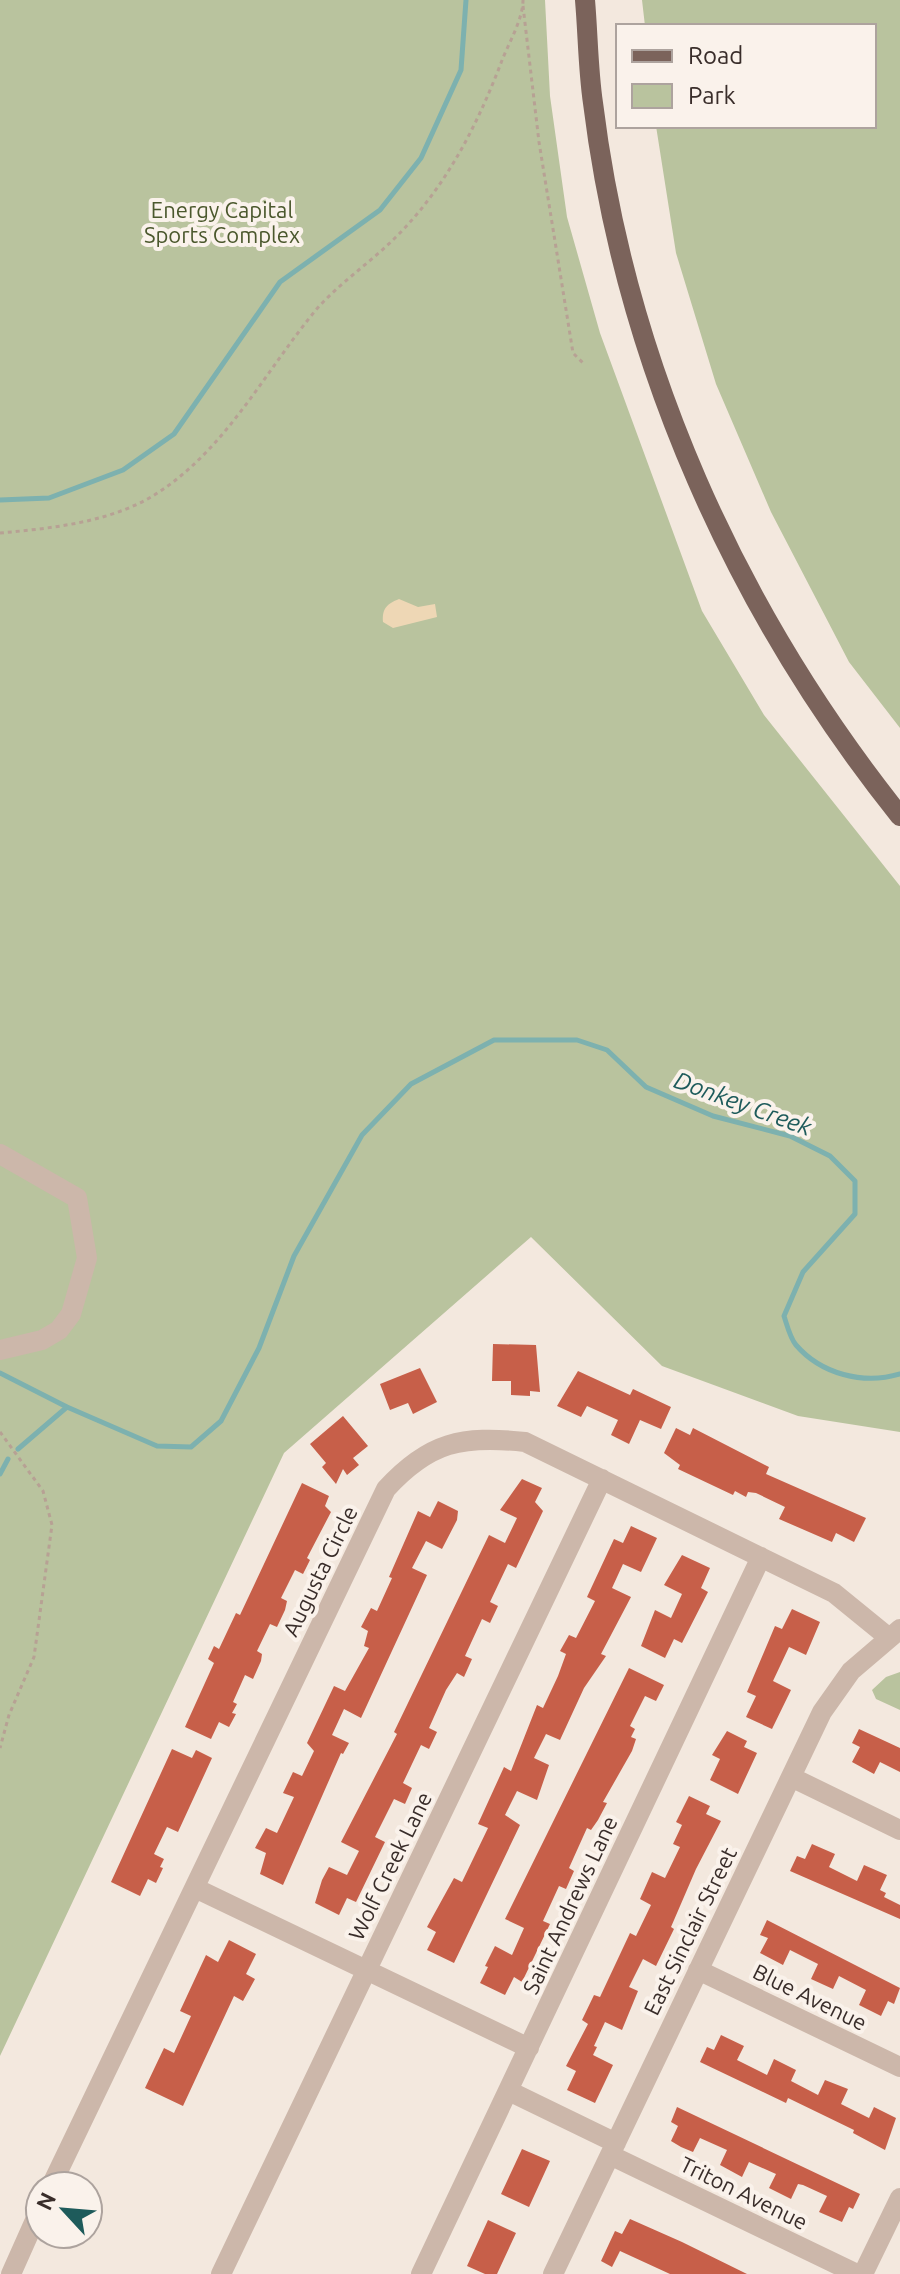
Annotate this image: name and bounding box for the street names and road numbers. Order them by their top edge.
street label: Augusta Circle [277,1502,362,1640]
street label: Wolf Creek Lane [343,1788,436,1944]
street label: Saint Andrews Lane [517,1812,622,1998]
street label: East Sinclair Street [638,1842,741,2019]
street label: Blue Avenue [749,1958,871,2035]
street label: Triton Avenue [677,2151,812,2234]

